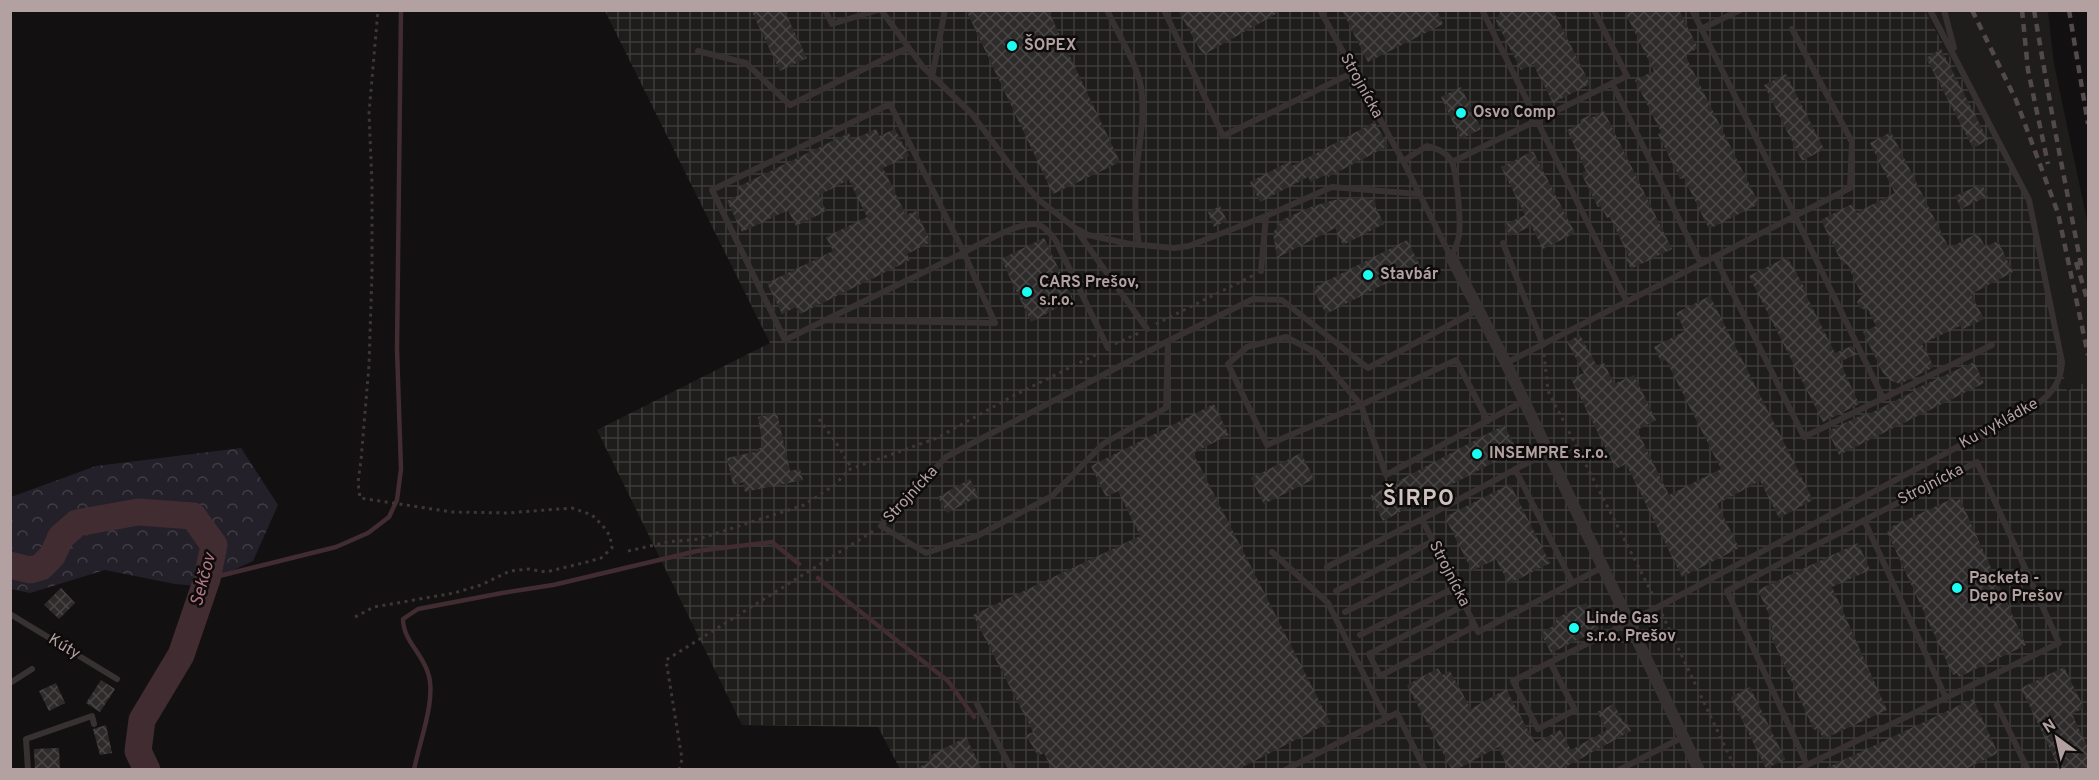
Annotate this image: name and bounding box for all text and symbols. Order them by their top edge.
place label: ŠOPEX [1024,34,1077,56]
marker: ŠOPEX [1005,39,1019,53]
street label: Strojnícka [1335,50,1387,122]
place label: Osvo Comp [1473,103,1556,123]
marker: Osvo Comp [1454,106,1468,120]
place label: Stavbár [1380,265,1439,285]
marker: Stavbár [1361,268,1375,282]
place label: CARS Prešov, s.r.o. [1039,273,1139,311]
marker: CARS Prešov, s.r.o. [1020,285,1034,299]
street label: Ku vykládke [1956,394,2042,454]
place label: INSEMPRE s.r.o. [1489,444,1608,464]
marker: INSEMPRE s.r.o. [1470,447,1484,461]
street label: Strojnícka [1895,460,1967,510]
street label: Strojnícka [879,462,943,528]
district label: ŠIRPO [1383,483,1455,513]
street label: Strojnícka [1424,538,1474,610]
water label: Sekčov [186,550,222,609]
place label: Packeta - Depo Prešov [1969,569,2063,607]
marker: Packeta - Depo Prešov [1950,581,1964,595]
place label: Linde Gas s.r.o. Prešov [1586,609,1676,647]
marker: Linde Gas s.r.o. Prešov [1567,621,1581,635]
street label: Kúty [44,630,84,664]
north arrow [2027,708,2087,768]
text: N [2040,716,2060,739]

